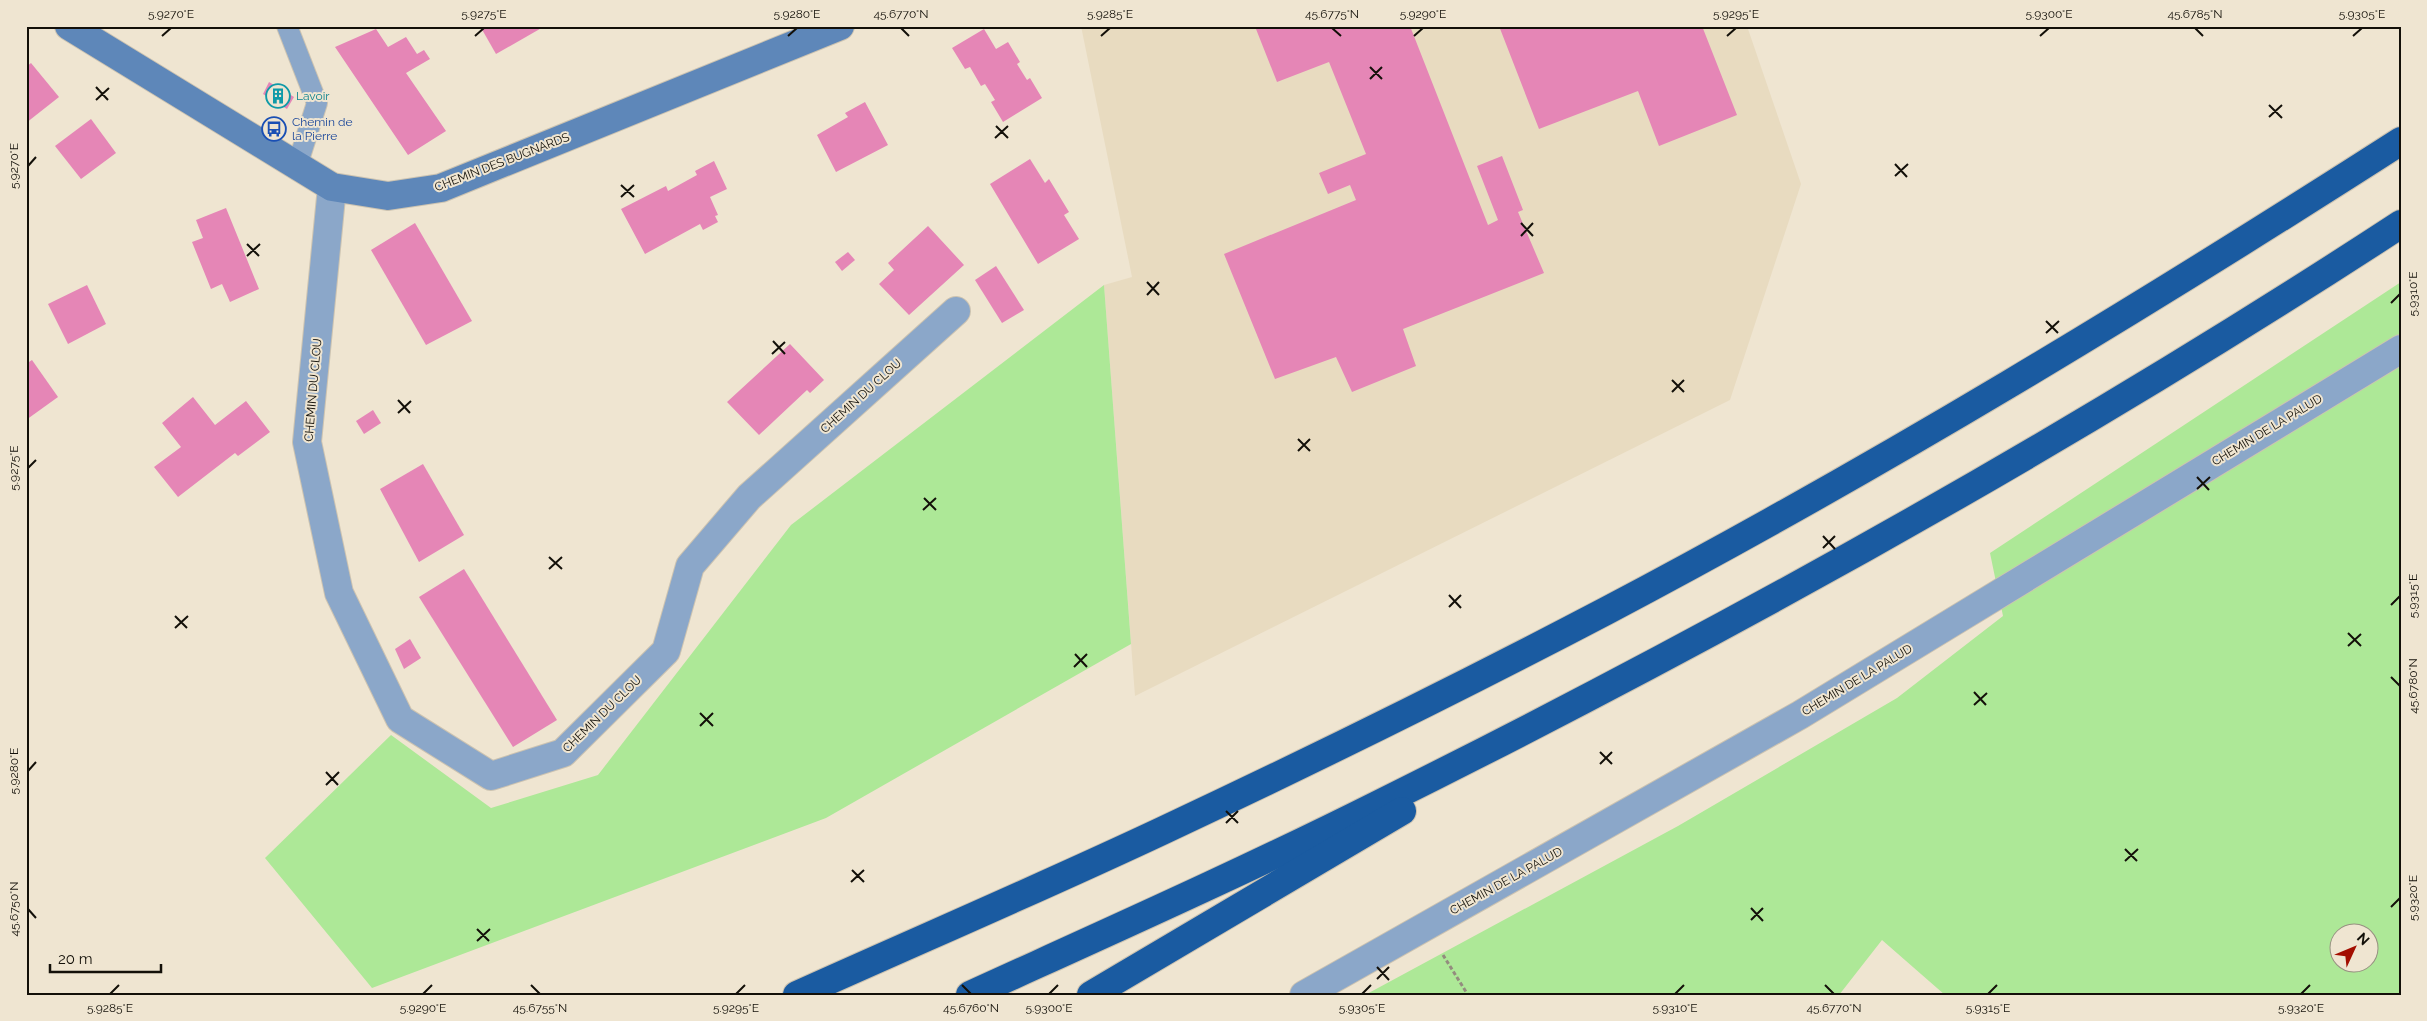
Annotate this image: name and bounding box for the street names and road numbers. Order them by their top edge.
street label: CHEMIN DES BUGNARDS [433,130,571,194]
street label: CHEMIN DU CLOU [301,338,325,442]
street label: CHEMIN DU CLOU [818,356,904,436]
street label: CHEMIN DE LA PALUD [2209,391,2325,469]
street label: CHEMIN DE LA PALUD [1799,641,1915,719]
street label: CHEMIN DU CLOU [560,673,644,755]
street label: CHEMIN DE LA PALUD [1447,844,1565,918]

